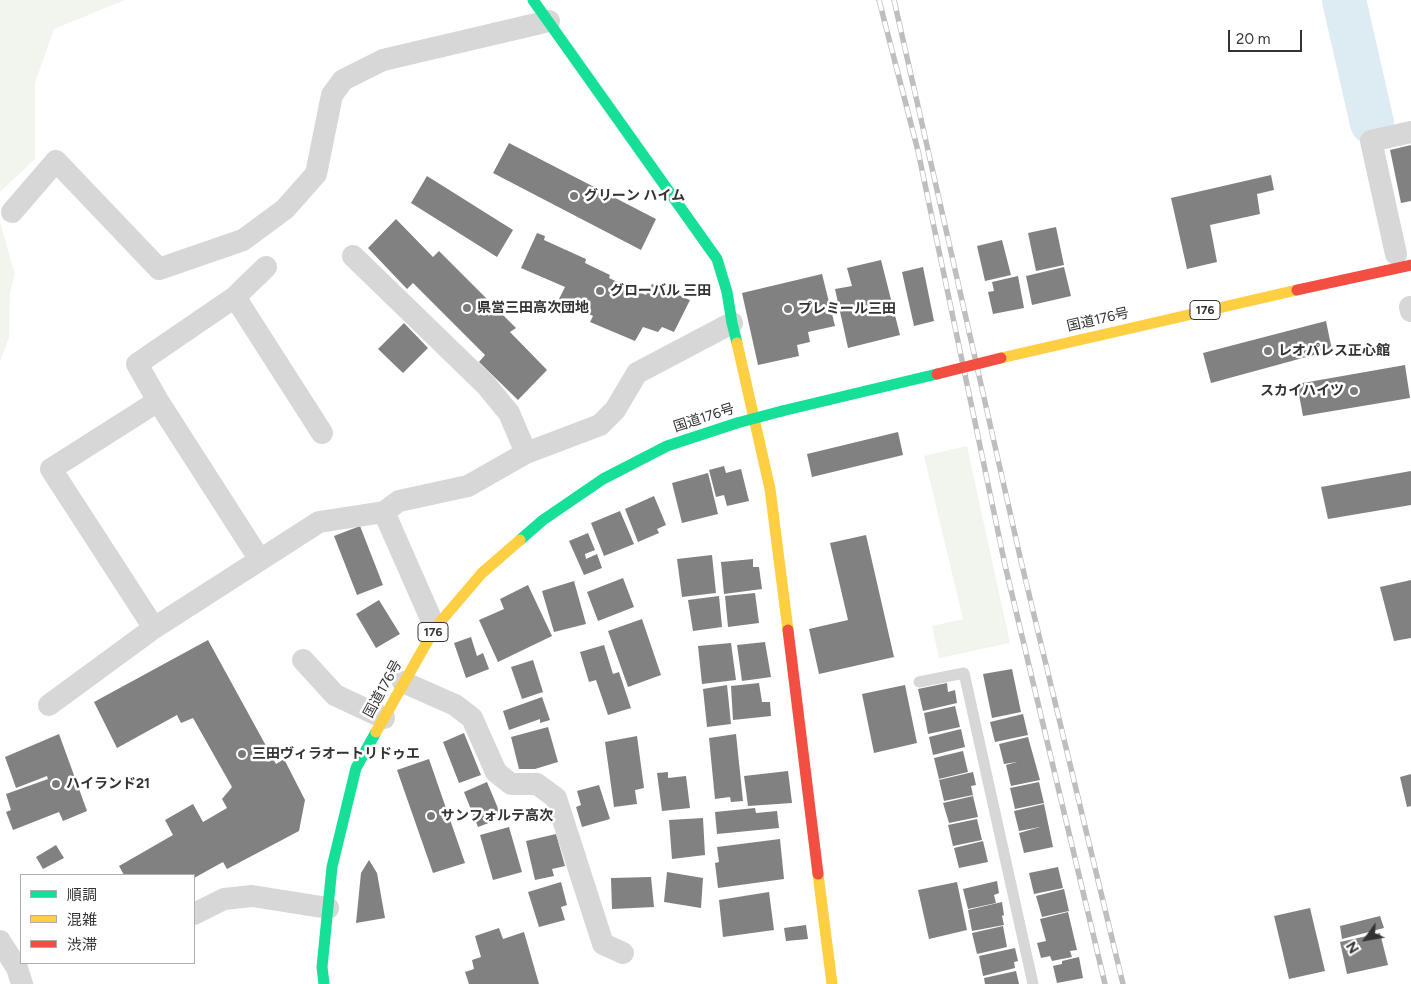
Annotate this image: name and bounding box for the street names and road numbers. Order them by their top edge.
road number: 176 [1190,300,1220,320]
street label: 国道176号 [1065,305,1131,335]
street label: 国道176号 [671,400,737,436]
road number: 176 [418,622,448,642]
street label: 国道176号 [360,657,406,721]

